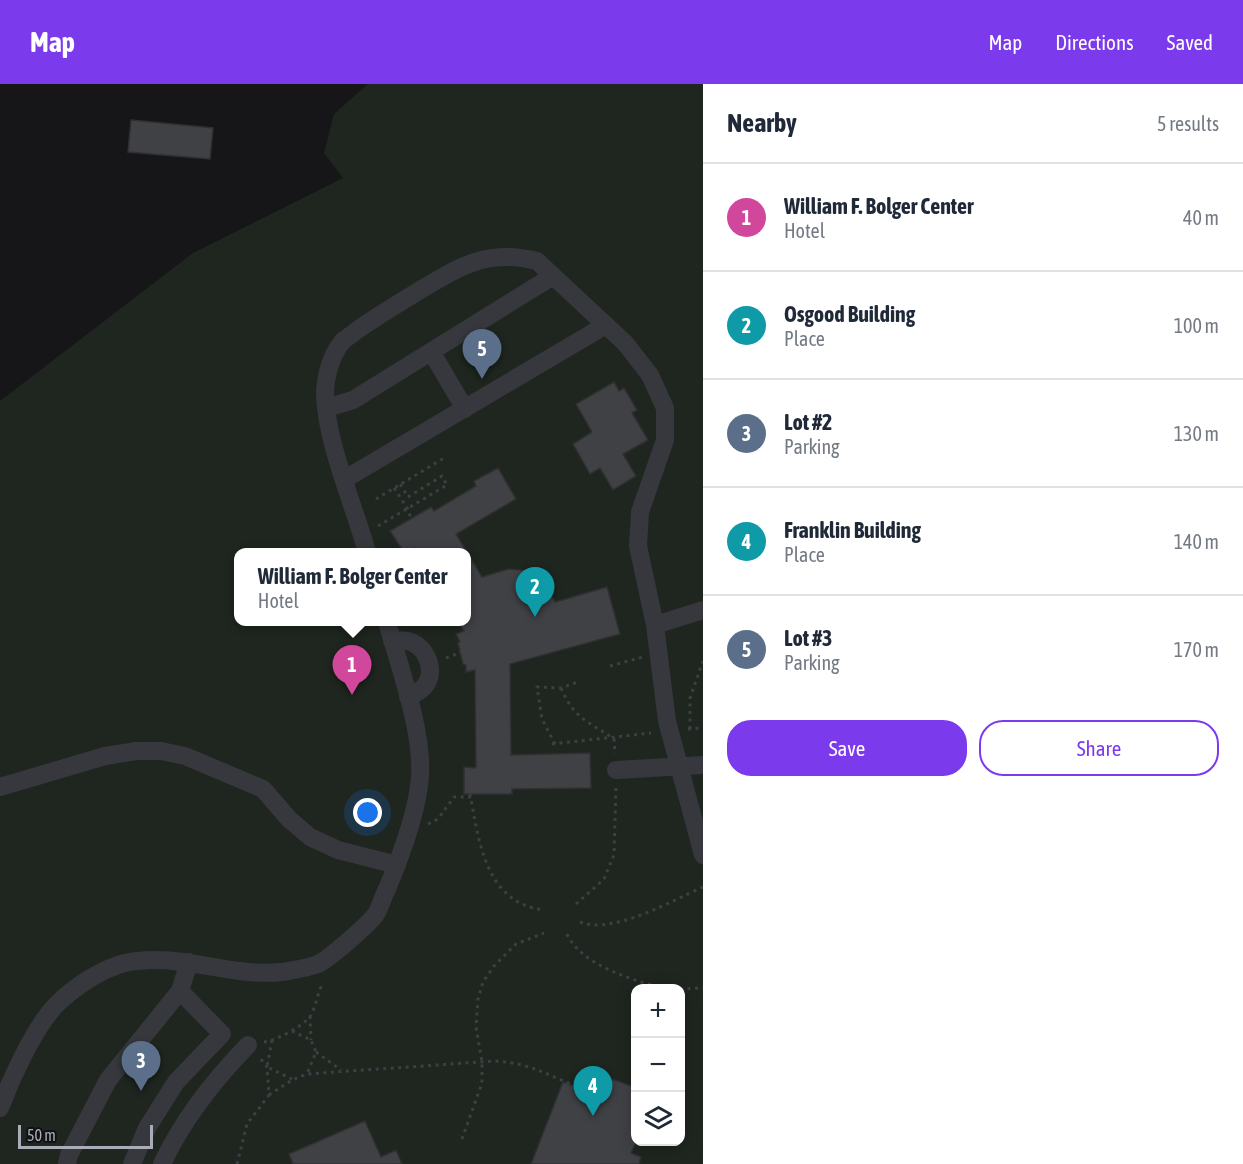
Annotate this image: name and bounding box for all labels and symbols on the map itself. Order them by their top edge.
pin: 5 [462,330,502,379]
pin: 2 [516,568,554,617]
pin: 1 [332,646,372,695]
your location [353,798,382,827]
pin: 3 [122,1042,160,1091]
pin: 4 [574,1066,612,1116]
scale bar [18,1122,153,1150]

